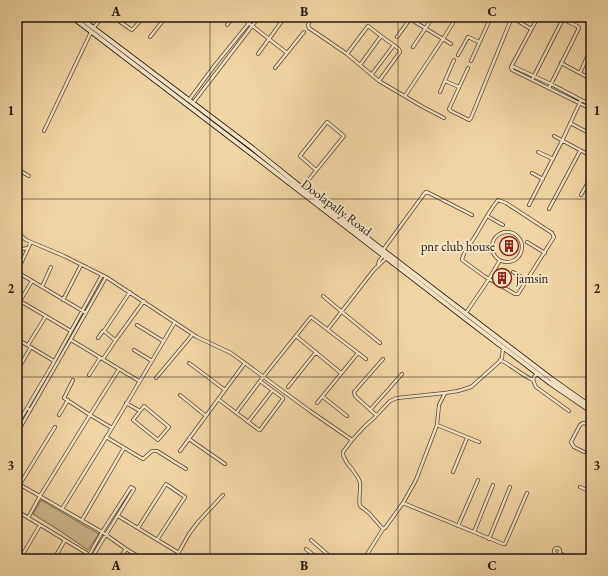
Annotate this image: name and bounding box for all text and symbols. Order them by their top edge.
text: A [110,3,121,20]
text: B [300,3,308,20]
text: C [487,3,497,20]
text: 1 [8,102,15,119]
text: 1 [594,102,601,119]
street label: Doolapally Road [298,175,376,240]
building icon: pnr club house [498,235,520,257]
place label: pnr club house [421,238,495,255]
building icon: jamsin [491,267,513,289]
place label: jamsin [515,270,549,287]
text: 2 [8,280,15,297]
text: 2 [594,280,601,297]
text: 3 [8,457,15,474]
text: 3 [594,457,601,474]
text: A [110,557,121,574]
text: B [300,557,308,574]
text: C [487,557,497,574]

